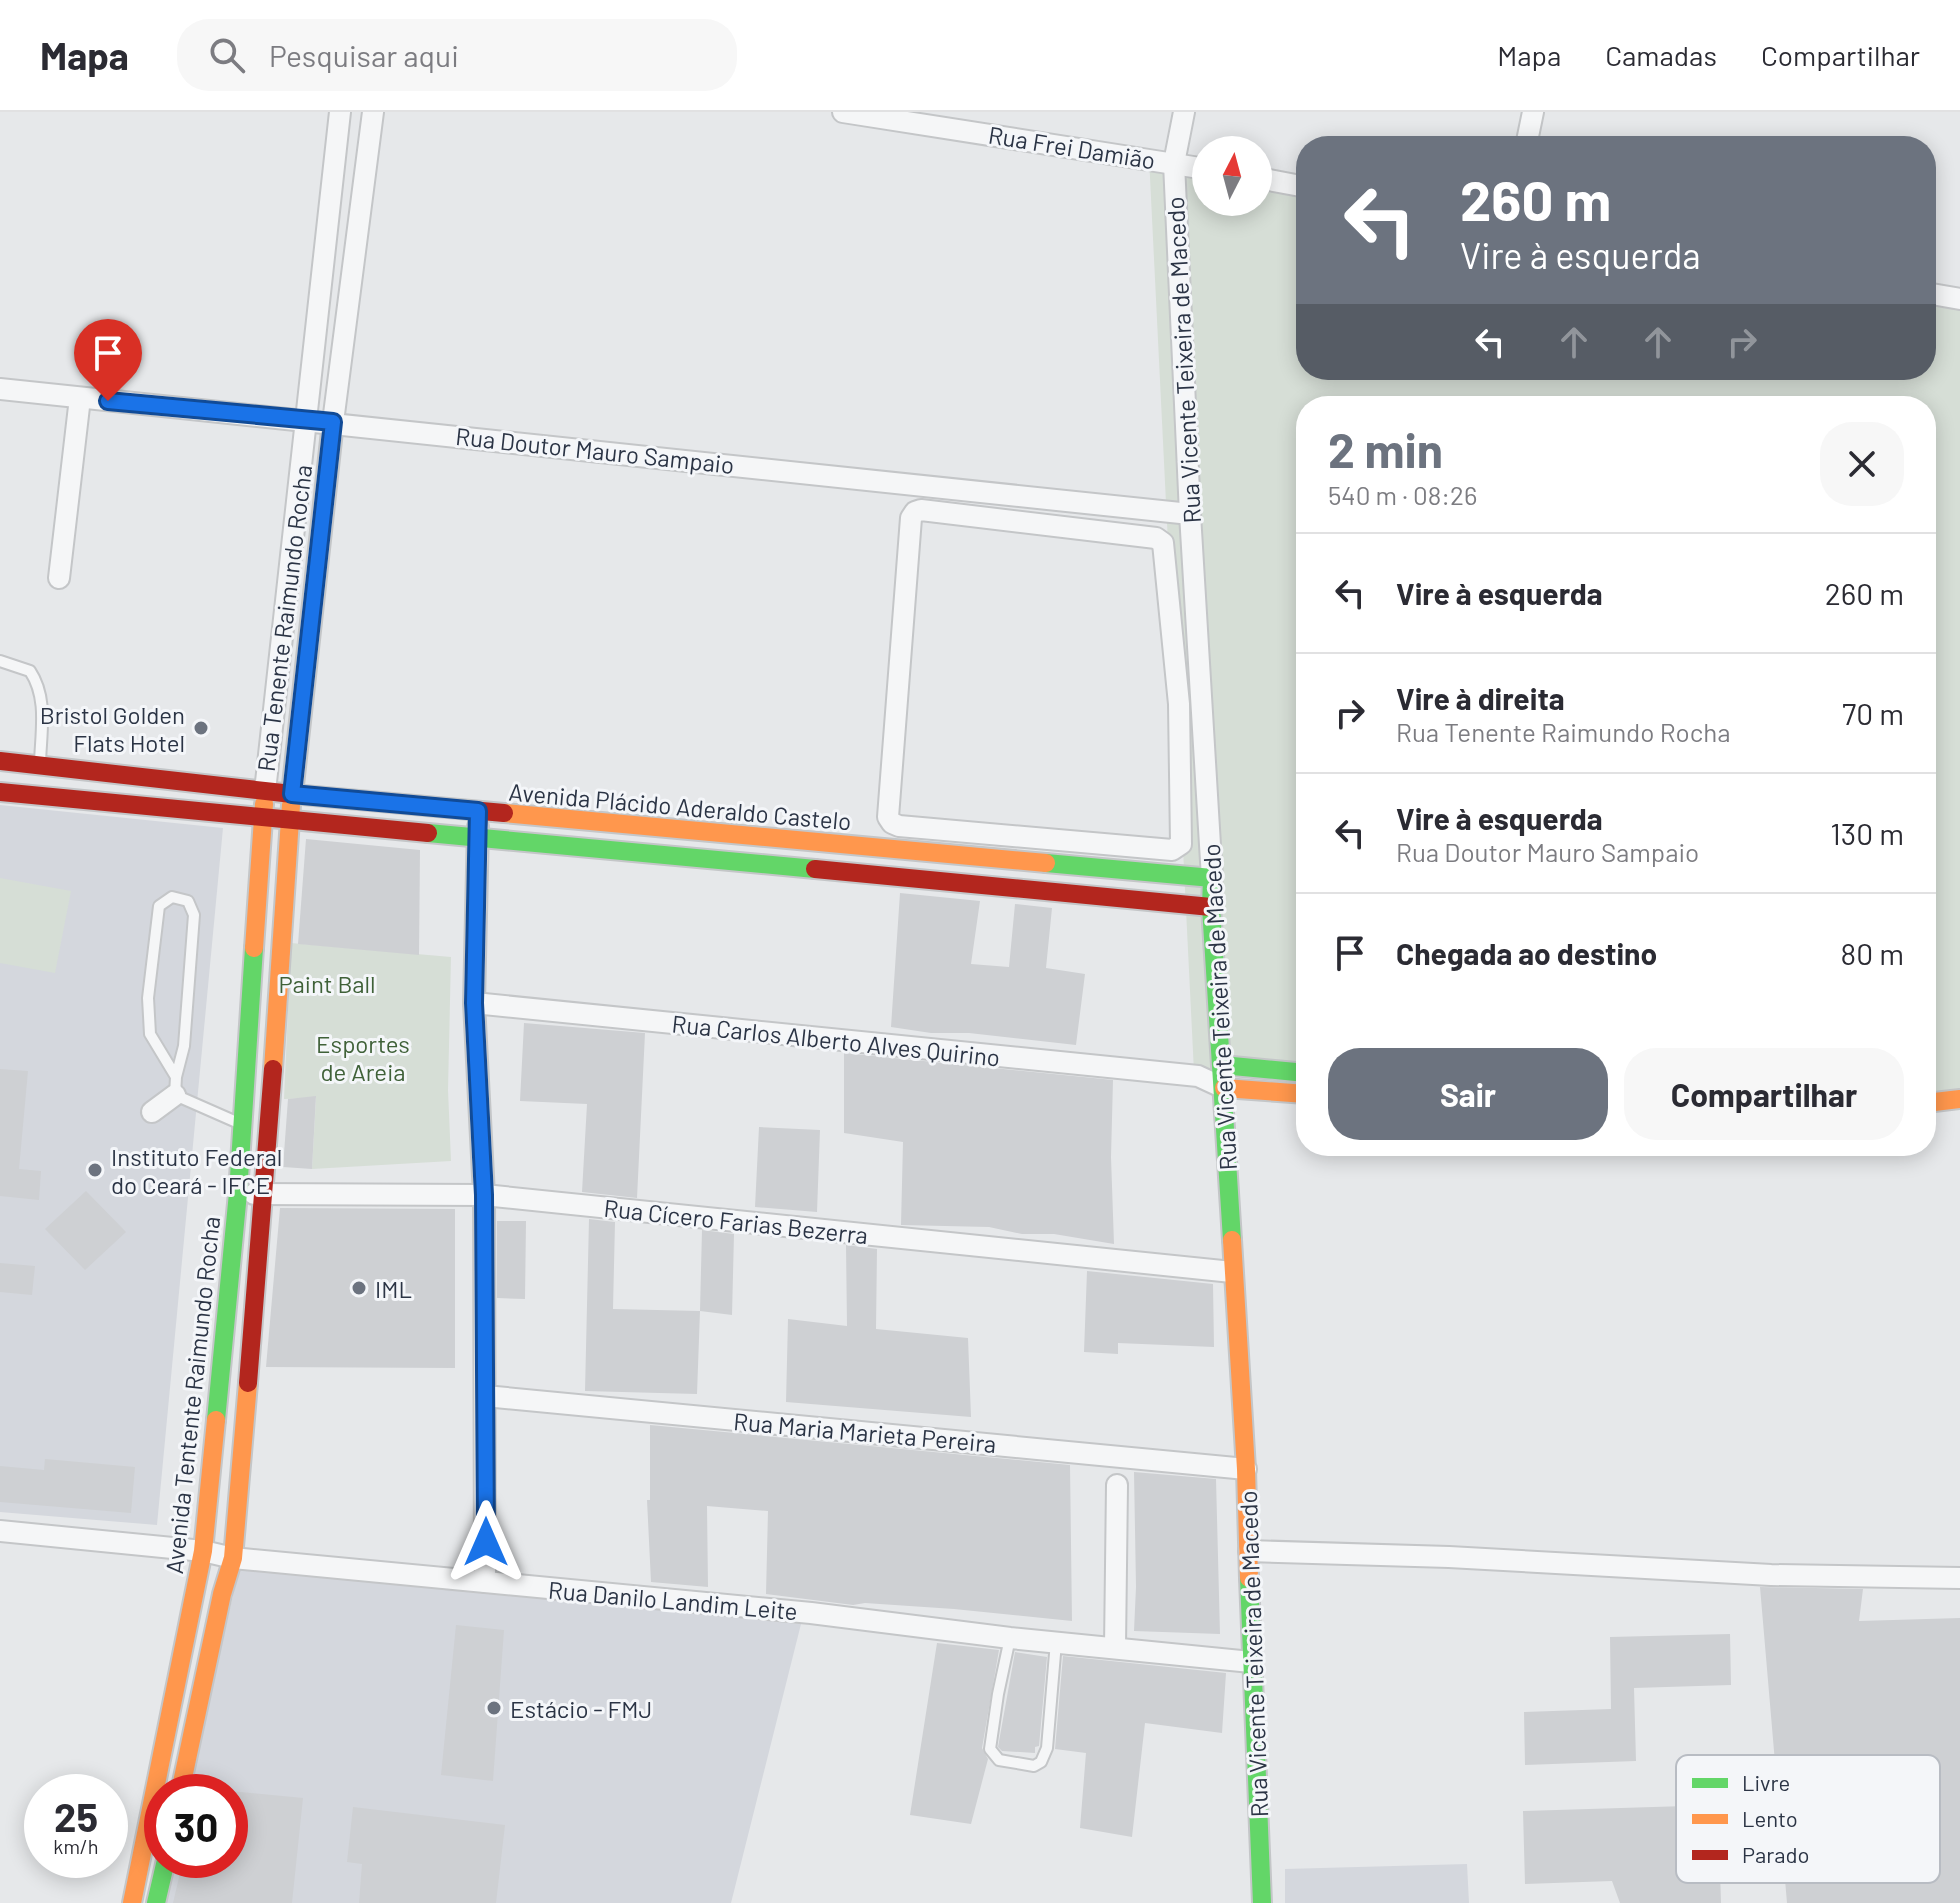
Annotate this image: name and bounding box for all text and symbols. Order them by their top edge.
search box [177,19,737,91]
text: Mapa [40,32,129,78]
icon: search [205,33,249,77]
text: Pesquisar aqui [269,37,459,73]
text: Mapa [1497,38,1561,72]
text: Camadas [1605,38,1717,72]
text: Compartilhar [1761,38,1920,72]
street label: Rua Frei Damião [987,120,1157,174]
north arrow [1192,136,1272,216]
map controls [1192,136,1272,216]
text: 260 m [1460,165,1611,232]
icon: left [1328,168,1432,272]
street label: Rua Vicente Teixeira de Macedo [1160,196,1206,524]
text: Vire à esquerda [1460,233,1701,276]
pin [74,319,142,401]
icon: left [1468,320,1512,364]
icon: ahead [1552,320,1596,364]
icon: ahead [1636,320,1680,364]
icon: right [1720,320,1764,364]
icon: arrive [86,331,130,375]
text: 2 min [1328,420,1443,478]
street label: Rua Doutor Mauro Sampaio [454,421,736,479]
button: close [1820,422,1904,506]
street label: Rua Tenente Raimundo Rocha [251,463,317,773]
text: 540 m · 08:26 [1328,479,1477,510]
icon: left [1328,571,1372,615]
text: Vire à esquerda [1396,575,1603,611]
text: 260 m [1825,575,1904,611]
text: Vire à direita [1396,680,1565,716]
icon: right [1328,691,1372,735]
text: 70 m [1842,695,1904,731]
place label: Bristol Golden Flats Hotel [40,700,185,757]
text: Rua Tenente Raimundo Rocha [1396,716,1731,747]
marker: Bristol Golden Flats Hotel [192,719,210,737]
street label: Avenida Plácido Aderaldo Castelo [507,777,853,835]
text: Vire à esquerda [1396,800,1603,836]
icon: left [1328,811,1372,855]
text: 130 m [1830,815,1904,851]
text: Rua Doutor Mauro Sampaio [1396,836,1699,867]
street label: Rua Vicente Teixeira de Macedo [1196,843,1242,1171]
icon: arrive [1328,931,1372,975]
text: Chegada ao destino [1396,935,1657,971]
text: 80 m [1841,935,1904,971]
park label: Paint Ball [278,969,376,998]
street label: Rua Carlos Alberto Alves Quirino [671,1008,1001,1072]
park label: Esportes de Areia [316,1029,410,1086]
button: Sair [1328,1048,1608,1140]
button: Compartilhar [1624,1048,1904,1140]
place label: Instituto Federal do Ceará - IFCE [111,1142,282,1199]
marker: Instituto Federal do Ceará - IFCE [86,1161,104,1179]
street label: Rua Cícero Farias Bezerra [602,1193,870,1249]
street label: Avenida Tentente Raimundo Rocha [159,1215,225,1575]
place label: IML [375,1274,412,1303]
marker: IML [350,1279,368,1297]
street label: Rua Maria Marieta Pereira [732,1406,998,1458]
street label: Rua Vicente Teixeira de Macedo [1233,1490,1273,1818]
position arrow [444,1500,528,1584]
street label: Rua Danilo Landim Leite [547,1575,799,1625]
place label: Estácio - FMJ [510,1694,652,1723]
marker: Estácio - FMJ [485,1699,503,1717]
legend [1676,1755,1940,1883]
text: Livre [1742,1769,1790,1795]
speed limit sign: 30 [144,1774,248,1878]
text: 25 [54,1792,98,1840]
text: Lento [1742,1805,1798,1831]
text: km/h [53,1834,99,1858]
text: Parado [1742,1841,1809,1867]

